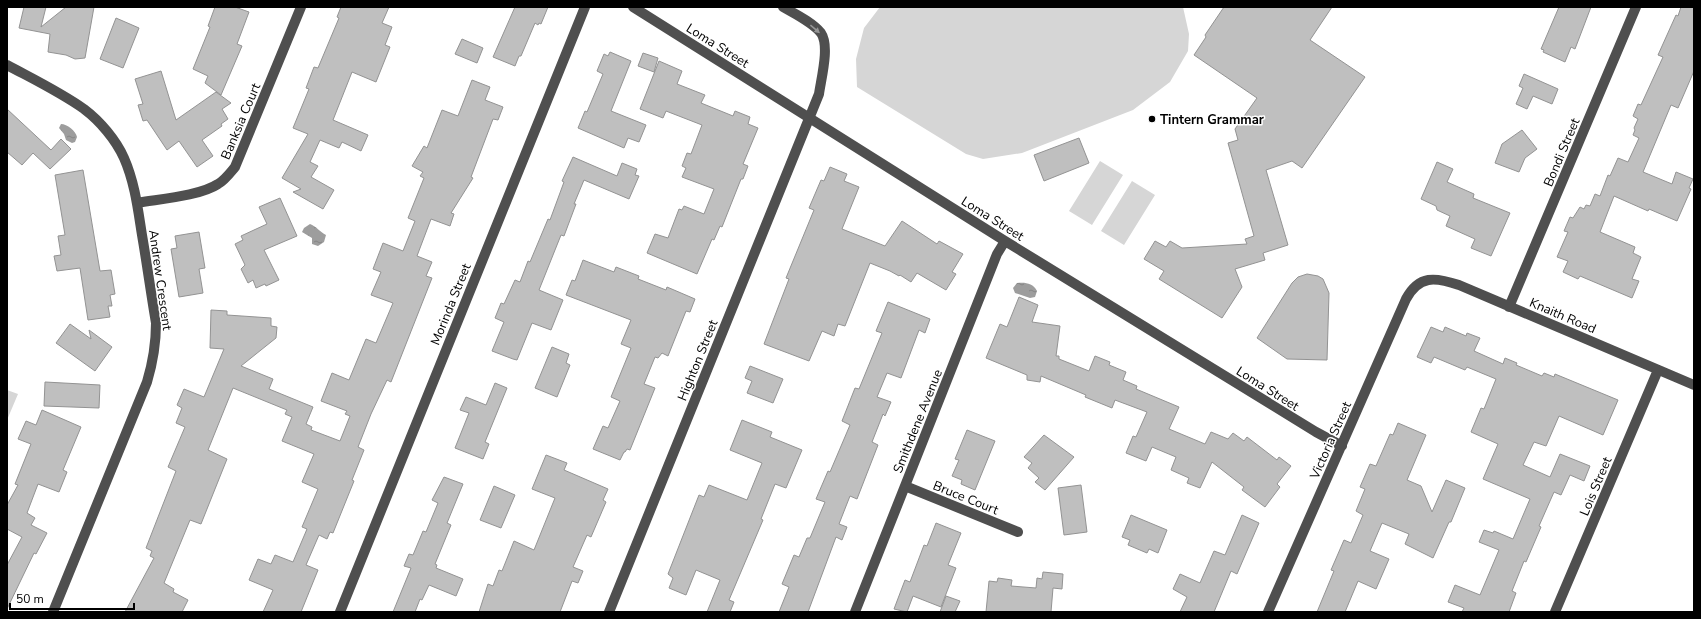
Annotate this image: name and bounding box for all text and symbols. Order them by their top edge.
street label: Loma Street [683,19,753,73]
one-way arrow [810,24,820,33]
street label: Banksia Court [217,80,265,162]
place label: Tintern Grammar [1160,111,1265,129]
marker: Tintern Grammar [1147,114,1157,124]
street label: Bondi Street [1539,115,1585,189]
street label: Loma Street [958,192,1028,246]
street label: Andrew Crescent [144,229,176,332]
street label: Morinda Street [426,260,476,348]
street label: Knaith Road [1526,294,1599,338]
street label: Highton Street [674,317,723,404]
street label: Loma Street [1233,362,1303,416]
street label: Smithdene Avenue [889,367,947,476]
street label: Victoria Street [1305,398,1356,483]
street label: Lois Street [1575,454,1617,519]
street label: Bruce Court [930,477,1002,519]
scale bar [10,585,134,611]
text: 50 m [16,591,44,607]

